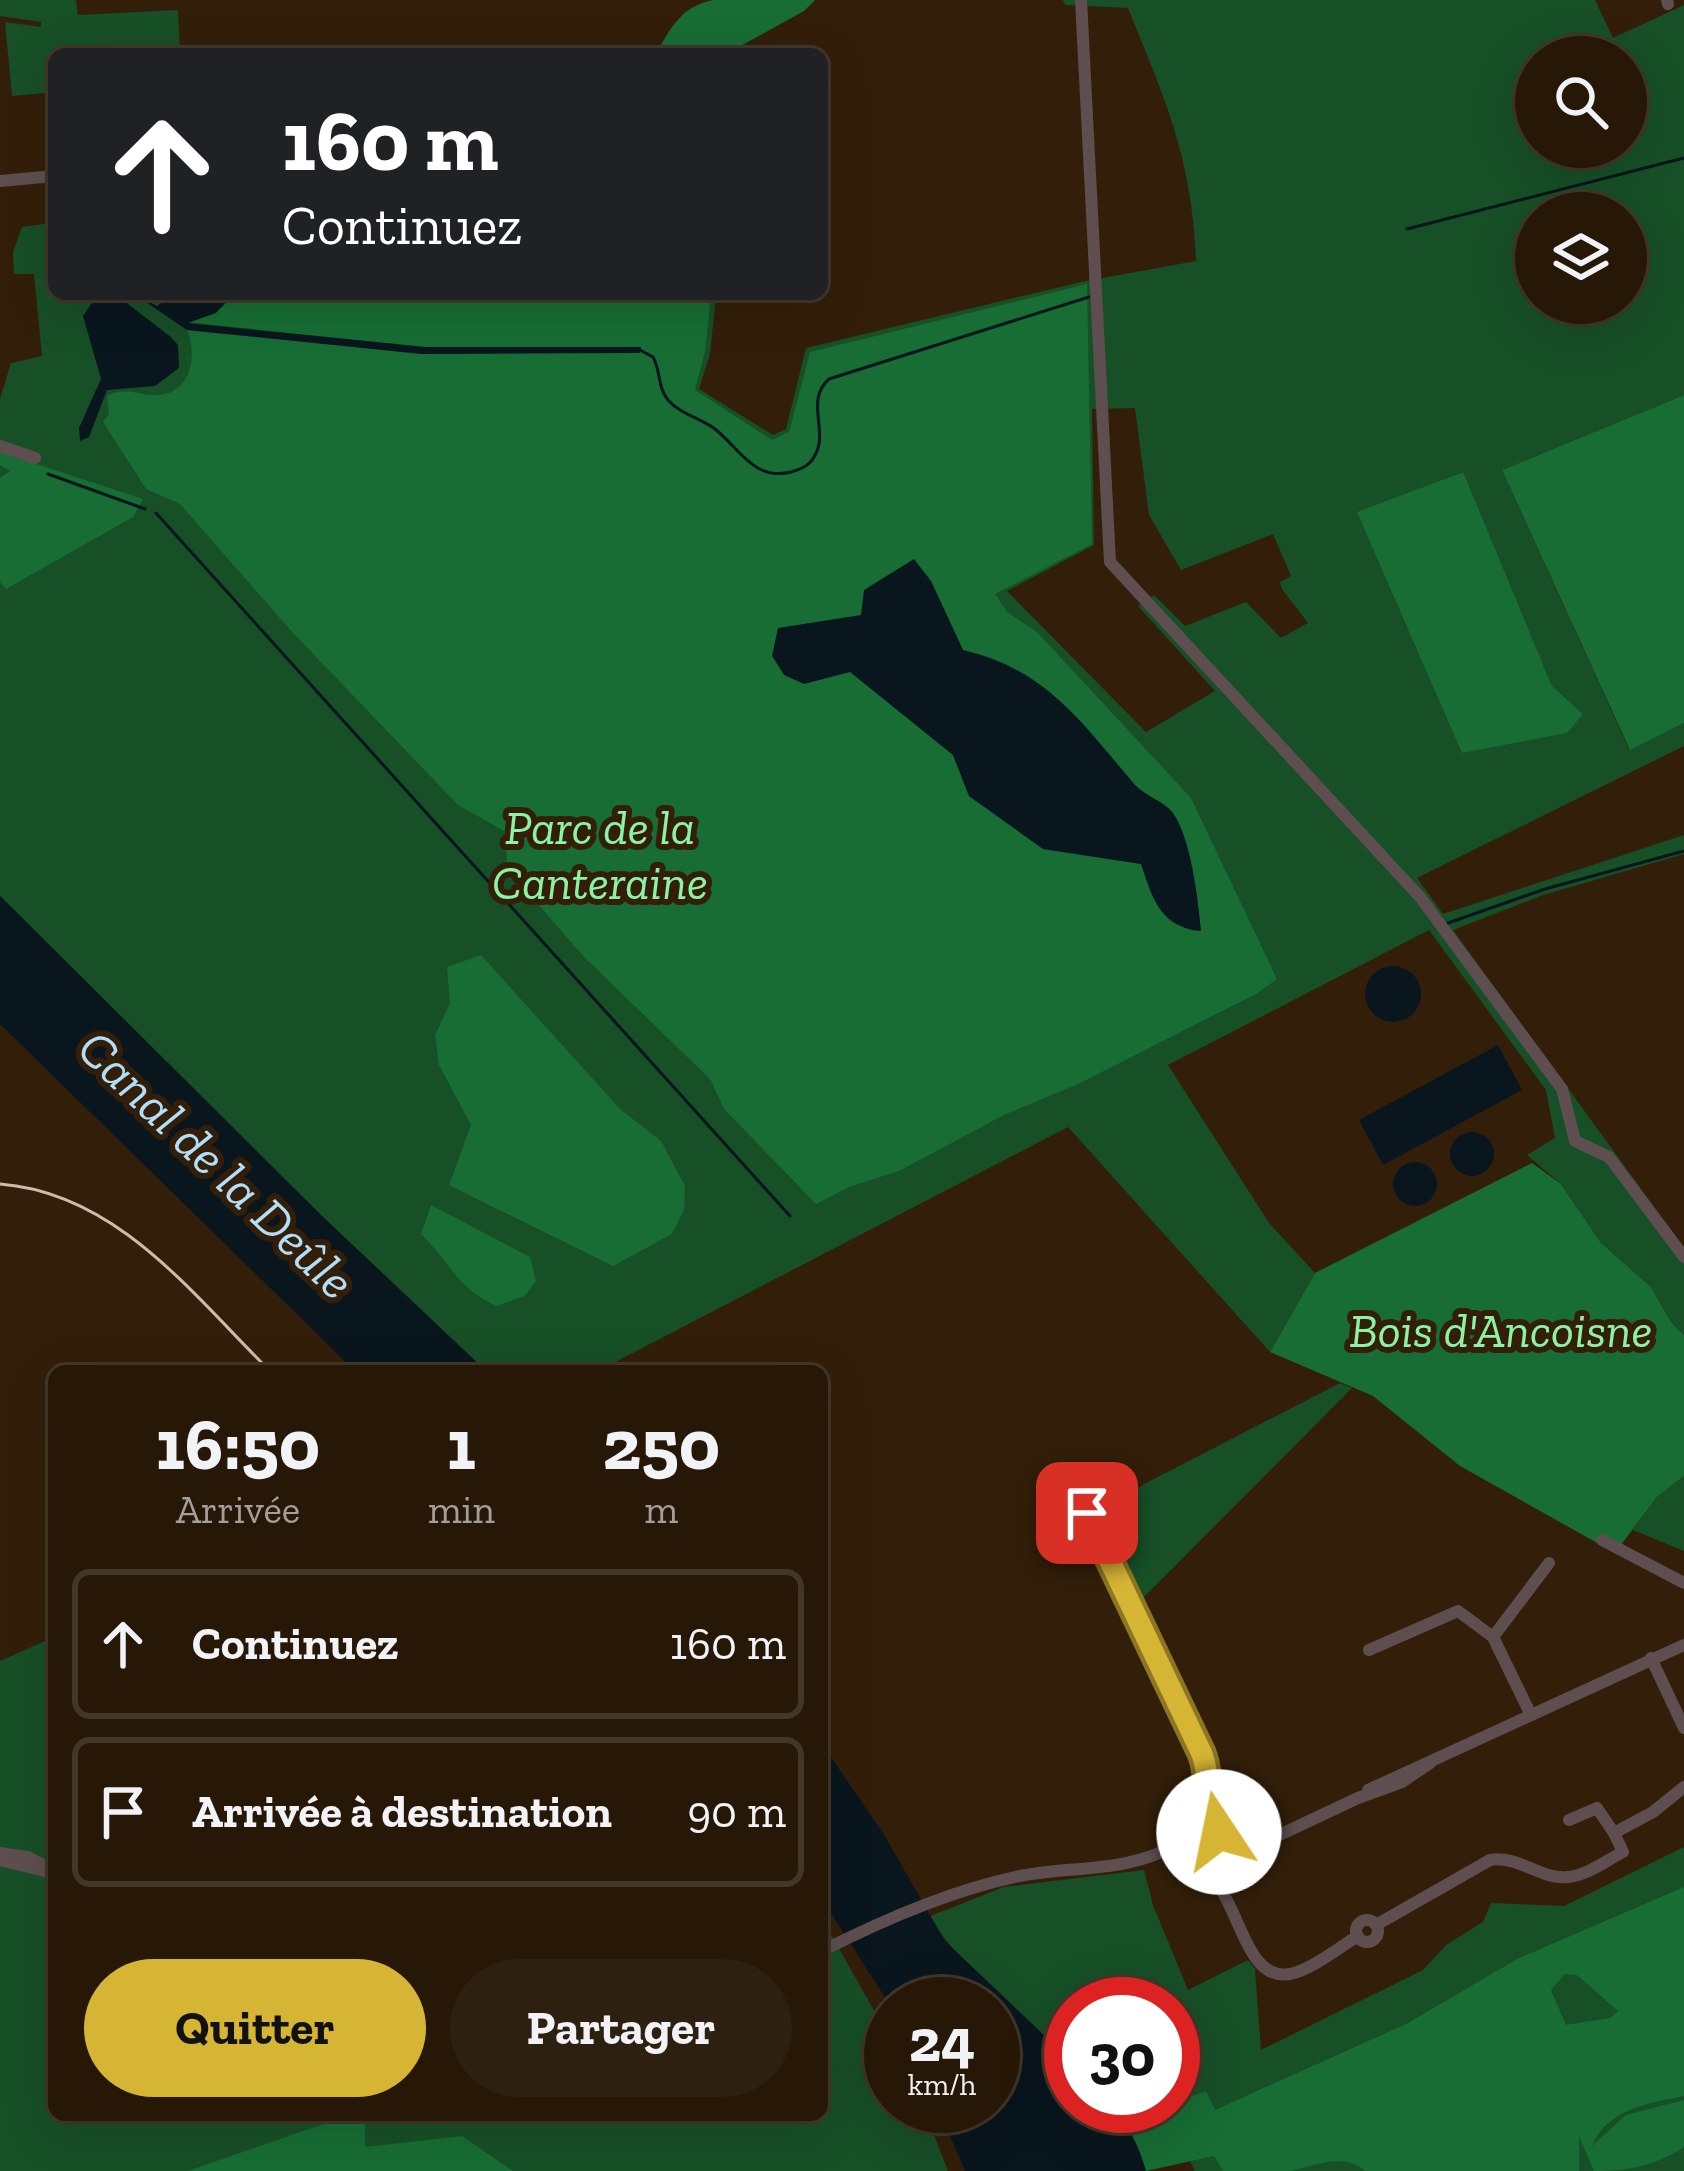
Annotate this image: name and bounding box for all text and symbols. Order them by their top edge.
map controls [1515,36,1647,324]
button: search [1515,36,1647,168]
text: 160 m [282,91,499,192]
icon: ahead [84,96,240,252]
button: layers [1515,192,1647,324]
text: Continuez [282,193,522,258]
park label: Parc de la Canteraine [492,799,708,911]
water label: Canal de la Deûle [66,1017,368,1312]
park label: Bois d'Ancoisne [1350,1302,1652,1359]
text: 16:50 [156,1401,320,1487]
text: 1 [447,1401,476,1487]
text: 250 [603,1401,720,1487]
pin [1036,1462,1138,1564]
icon: arrive [1054,1480,1120,1546]
text: Arrivée [176,1486,300,1533]
text: min [428,1486,495,1533]
text: m [645,1486,678,1533]
icon: ahead [90,1611,156,1677]
text: Continuez [192,1617,399,1671]
text: 160 m [670,1617,786,1671]
position arrow [1156,1769,1282,1895]
icon: arrive [90,1779,156,1845]
text: Arrivée à destination [192,1785,612,1839]
text: 90 m [687,1785,786,1839]
button: Quitter [84,1959,426,2097]
button: Partager [450,1959,792,2097]
speed limit sign: 30 [1044,1977,1200,2133]
text: 24 [909,2004,975,2076]
text: km/h [908,2067,976,2103]

